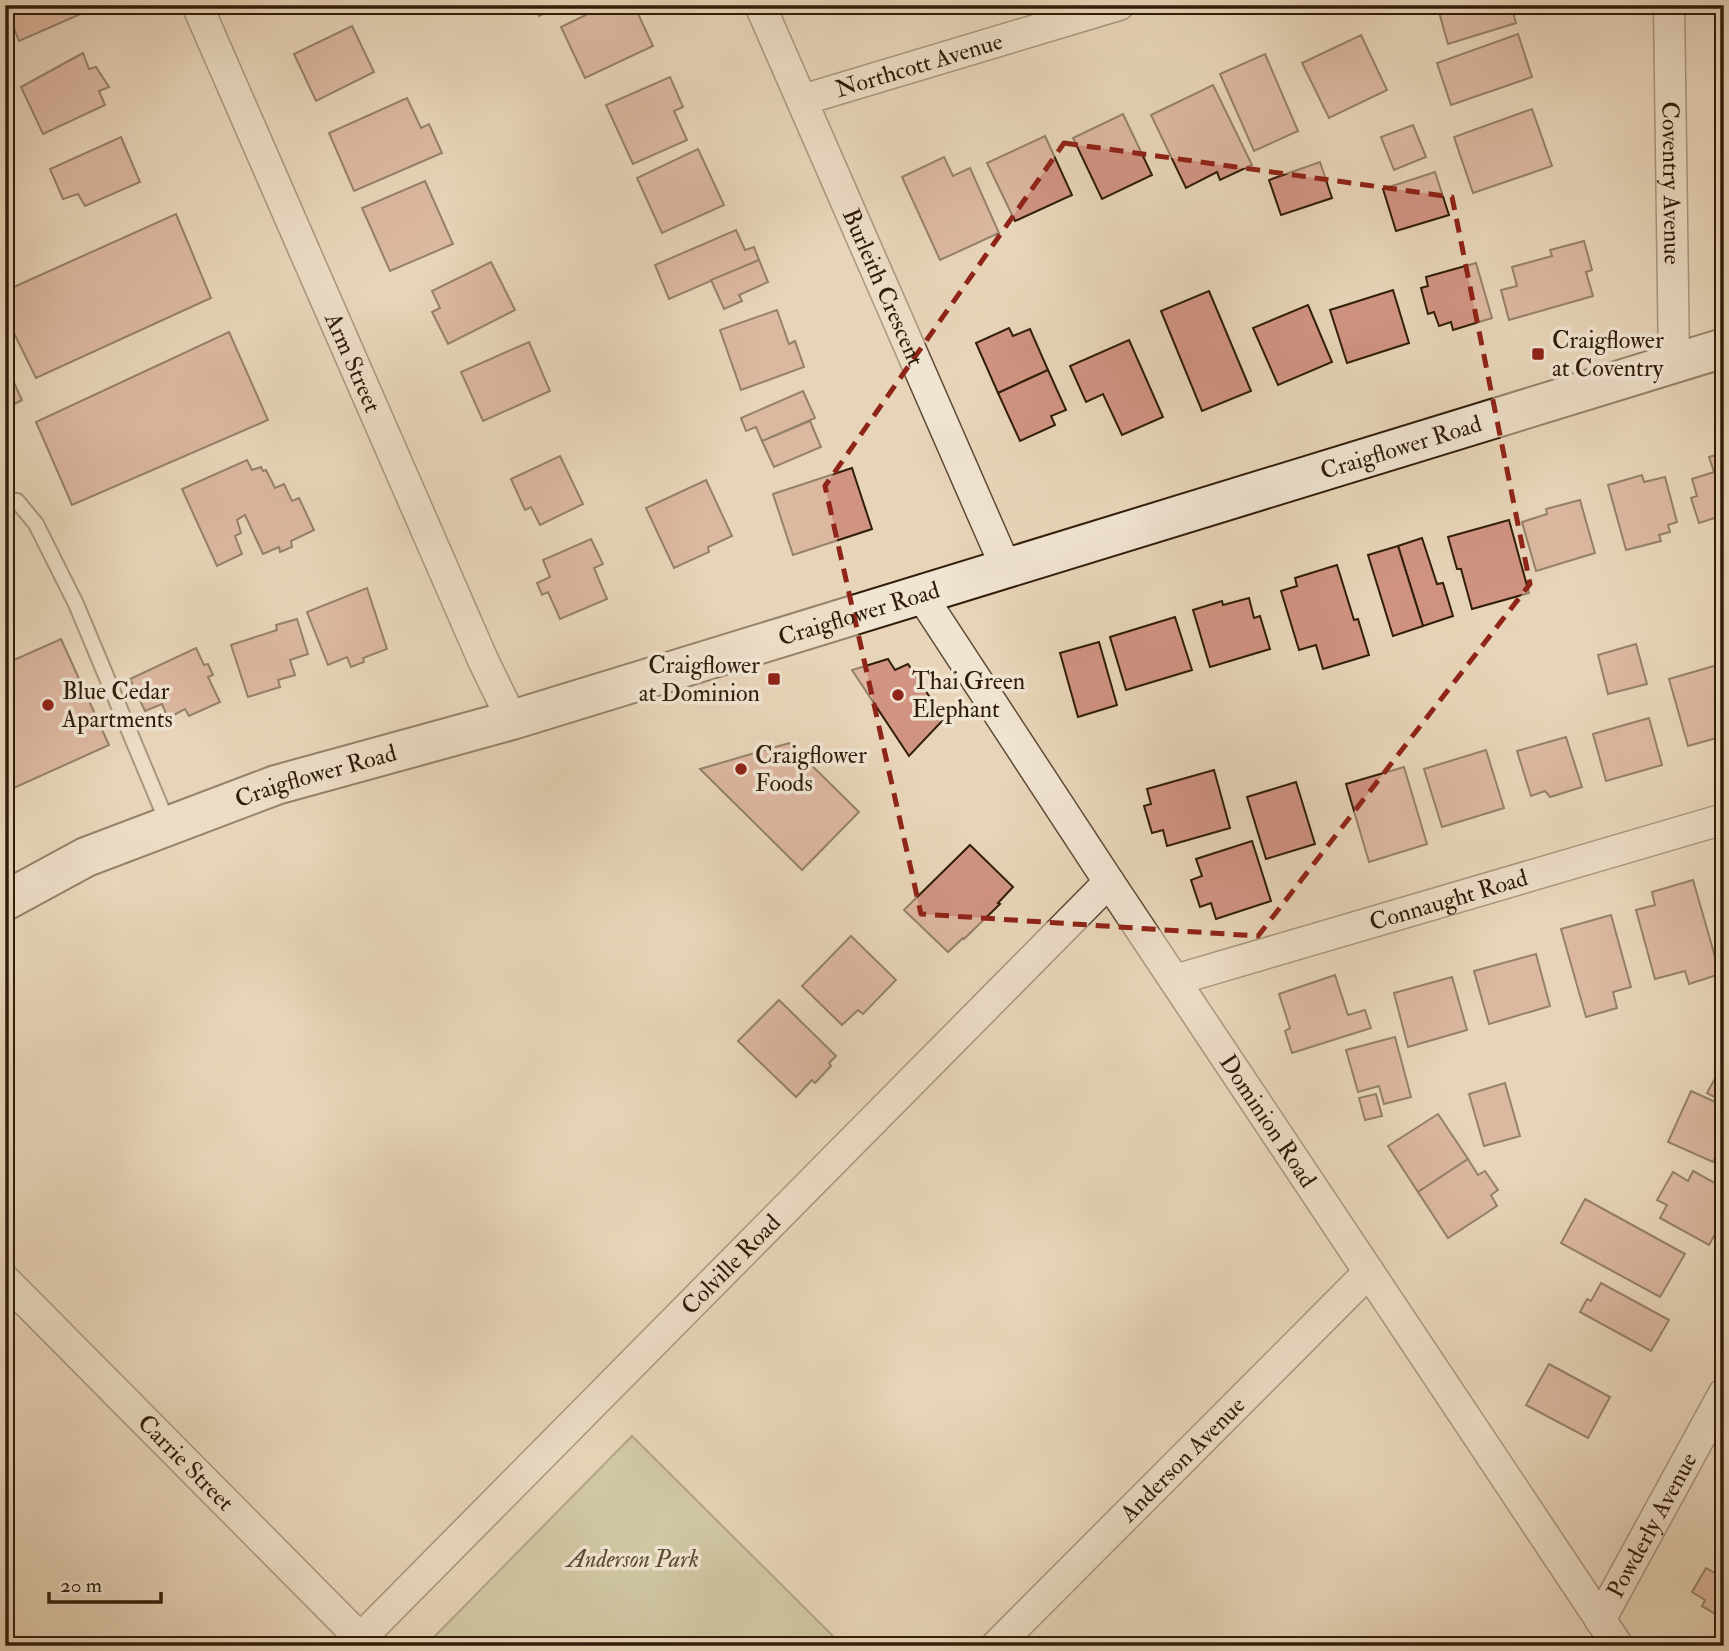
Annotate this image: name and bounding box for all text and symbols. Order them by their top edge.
street label: Northcott Avenue [832,26,1006,105]
street label: Coventry Avenue [1654,101,1688,265]
street label: Burleith Crescent [835,204,931,371]
street label: Arm Street [317,307,388,417]
place label: Craigflower at Coventry [1552,325,1664,384]
marker: Craigflower at Coventry [1530,346,1546,362]
street label: Craigflower Road [1317,408,1486,487]
street label: Craigflower Road [775,575,944,653]
place label: Craigflower at Dominion [639,650,760,709]
place label: Thai Green Elephant [912,666,1025,725]
marker: Craigflower at Dominion [766,671,782,687]
place label: Blue Cedar Apartments [61,676,173,735]
marker: Thai Green Elephant [890,687,906,703]
marker: Blue Cedar Apartments [40,697,56,713]
street label: Craigflower Road [231,738,400,815]
place label: Craigflower Foods [755,740,867,799]
marker: Craigflower Foods [733,761,749,777]
street label: Connaught Road [1366,862,1532,938]
street label: Dominion Road [1212,1048,1323,1194]
street label: Colville Road [675,1208,788,1322]
street label: Anderson Avenue [1113,1390,1252,1530]
street label: Carrie Street [131,1408,241,1518]
street label: Powderly Avenue [1600,1447,1704,1604]
park label: Anderson Park [564,1544,699,1575]
scale bar [49,1560,161,1604]
text: 20 m [60,1572,102,1599]

